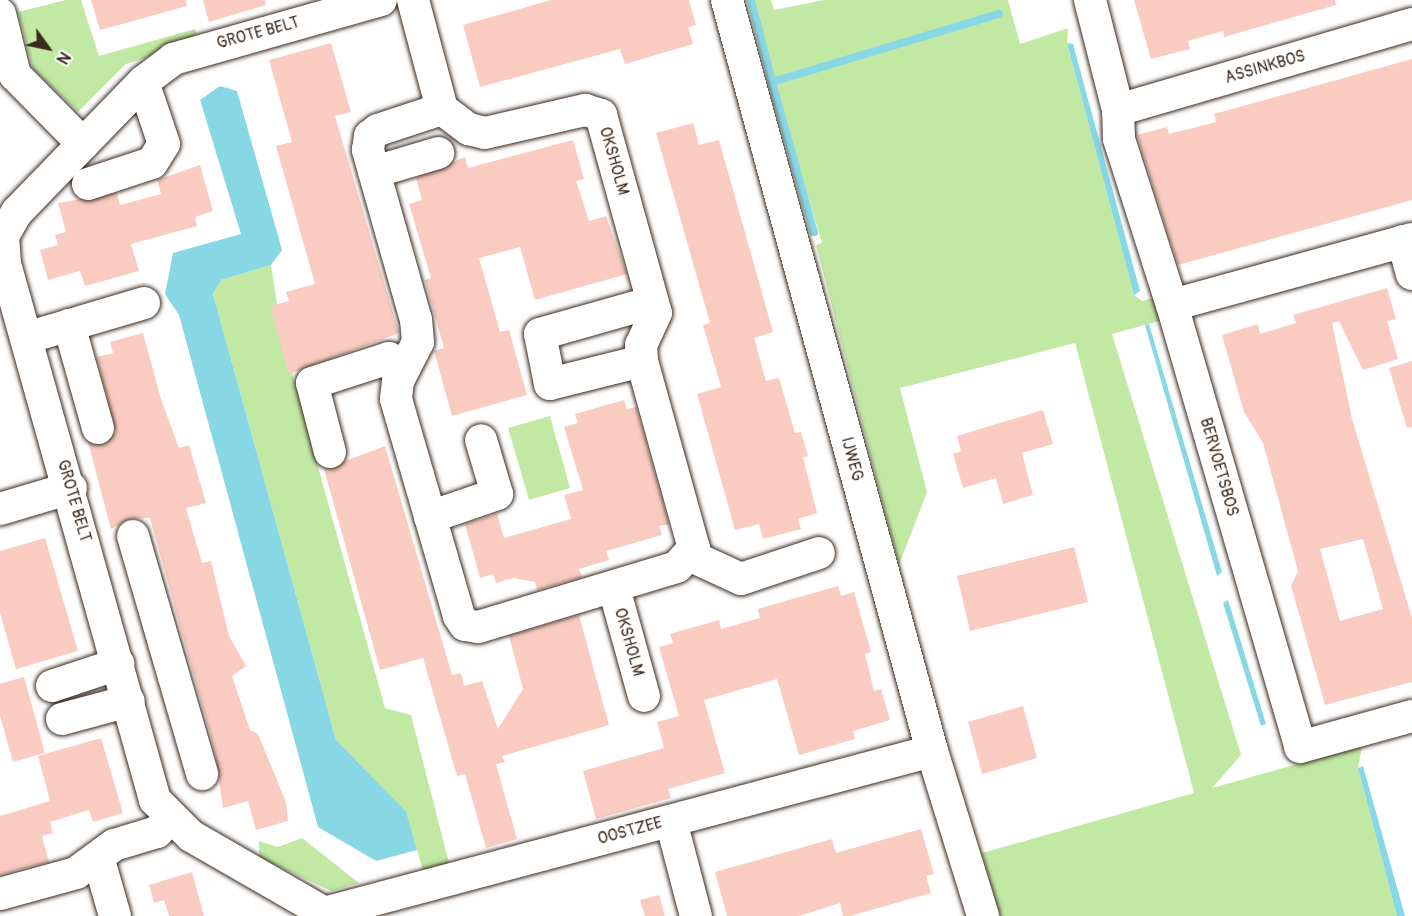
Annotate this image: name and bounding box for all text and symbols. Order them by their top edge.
street label: GROTE BELT [215,13,301,53]
north arrow [18,18,78,78]
street label: ASSINKBOS [1223,46,1307,88]
text: N [52,48,74,68]
street label: OKSHOLM [595,125,633,197]
street label: BERVOETSBOS [1196,416,1242,518]
street label: IJWEG [837,435,867,483]
street label: GROTE BELT [53,458,95,544]
street label: OKSHOLM [610,606,648,678]
street label: OOSTZEE [596,813,664,849]

